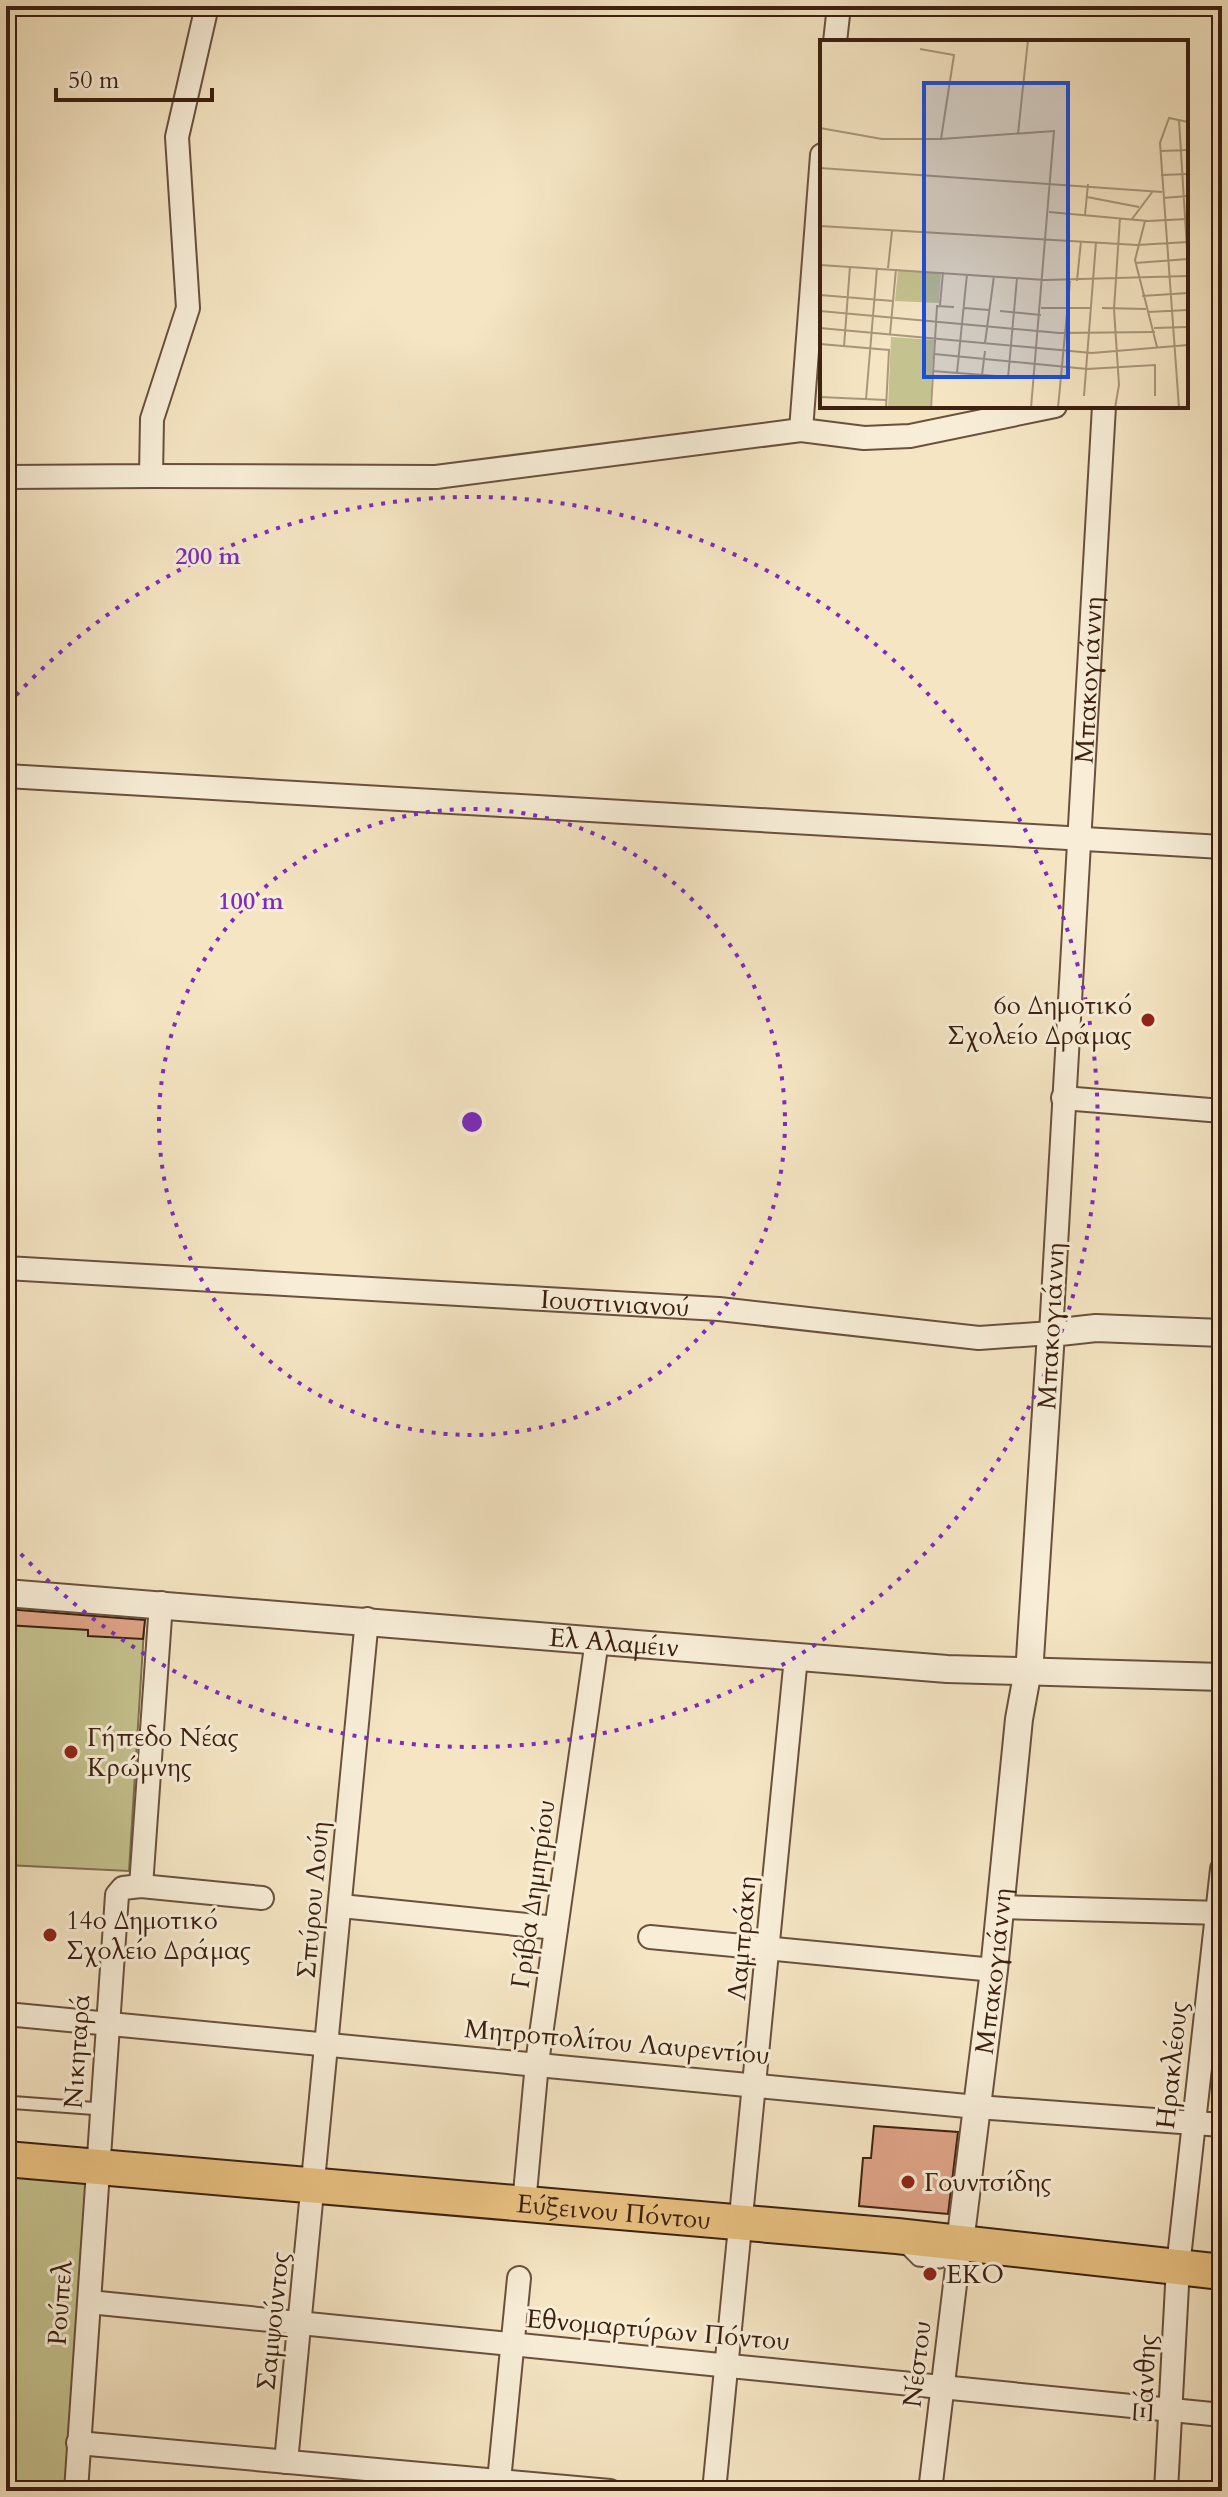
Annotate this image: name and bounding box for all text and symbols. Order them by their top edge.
inset map [820,40,1188,408]
scale bar [56,52,212,102]
text: 50 m [68,64,120,97]
text: 200 m [175,540,242,573]
street label: Μπακογιάννη [1066,596,1111,764]
text: 100 m [218,885,285,918]
place label: 6o Δημοτικό Σχολείο Δράμας [947,988,1132,1053]
marker: 6o Δημοτικό Σχολείο Δράμας [1139,1011,1157,1029]
centre of rings [458,1108,486,1136]
street label: Μπακογιάννη [1029,1242,1073,1410]
street label: Ιουστινιανού [540,1281,690,1325]
street label: Ελ Αλαμέιν [548,1619,680,1665]
place label: Γήπεδο Νέας Κρώμνης [87,1720,239,1785]
marker: Γήπεδο Νέας Κρώμνης [62,1743,80,1761]
street label: Γρίβα Δημητρίου [502,1797,564,1991]
street label: Σπύρου Λούη [289,1820,337,1980]
street label: Λαμπράκη [719,1874,765,2002]
street label: Μπακογιάννη [966,1886,1020,2056]
place label: 14ο Δημοτικό Σχολείο Δράμας [66,1903,251,1968]
marker: 14ο Δημοτικό Σχολείο Δράμας [41,1926,59,1944]
street label: Νικηταρά [56,1992,98,2110]
street label: Ηρακλέους [1148,2000,1196,2130]
street label: Μητροπολίτου Λαυρεντίου [463,2011,771,2073]
place label: Γουντσίδης [924,2165,1052,2200]
marker: Γουντσίδης [899,2173,917,2191]
street label: Εύξεινου Πόντου [515,2186,712,2237]
street label: Σαμψούντος [248,2250,298,2392]
place label: EKO [946,2257,1004,2292]
street label: Ρούπελ [40,2258,81,2347]
marker: EKO [921,2265,939,2283]
street label: Εθνομαρτύρων Πόντου [525,2301,791,2359]
street label: Νέστου [894,2319,940,2409]
street label: Ξάνθης [1125,2333,1165,2423]

